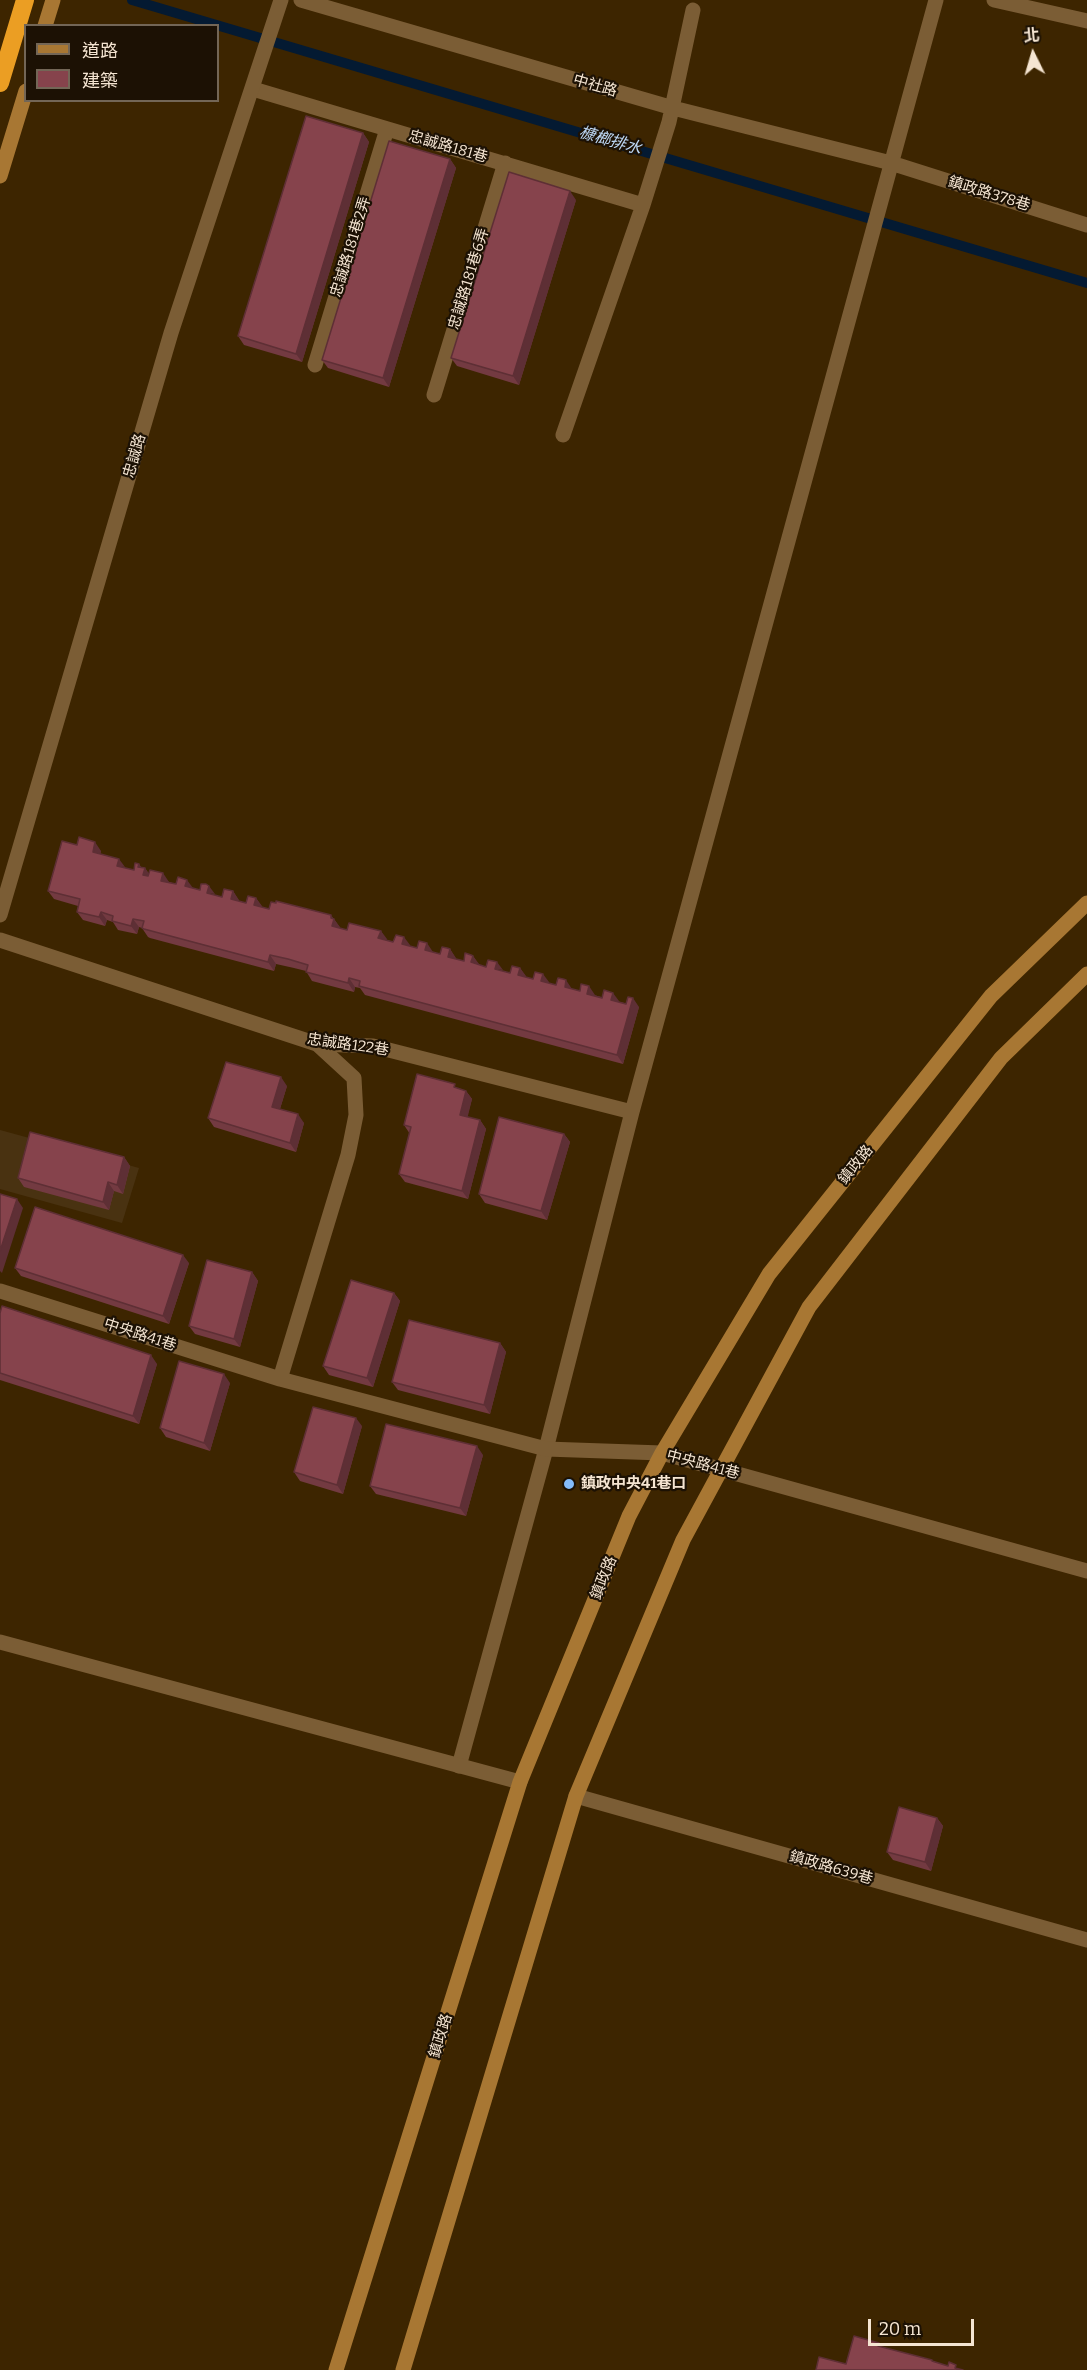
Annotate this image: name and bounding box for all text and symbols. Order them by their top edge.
legend [24,24,219,102]
north arrow [1003,24,1063,84]
text: 北 [1023,25,1040,46]
text: 道路 [82,40,118,62]
text: 建築 [82,70,118,92]
street label: 中社路 [571,71,619,101]
water label: 槺榔排水 [577,123,643,159]
street label: 忠誠路181巷 [406,127,490,167]
street label: 鎮政路378巷 [946,173,1032,215]
street label: 忠誠路181巷2弄 [327,194,375,300]
street label: 忠誠路181巷6弄 [445,226,493,332]
street label: 忠誠路 [120,432,150,480]
street label: 忠誠路122巷 [306,1030,390,1060]
street label: 鎮政路 [835,1142,877,1188]
street label: 中央路41巷 [102,1315,178,1355]
street label: 中央路41巷 [665,1447,741,1483]
place label: 鎮政中央41巷口 [581,1475,687,1493]
marker: 鎮政中央41巷口 [562,1477,576,1491]
street label: 鎮政路 [587,1554,621,1602]
street label: 鎮政路639巷 [787,1848,875,1888]
street label: 鎮政路 [426,2012,456,2060]
scale bar [871,2307,978,2345]
text: 20 m [879,2318,921,2340]

